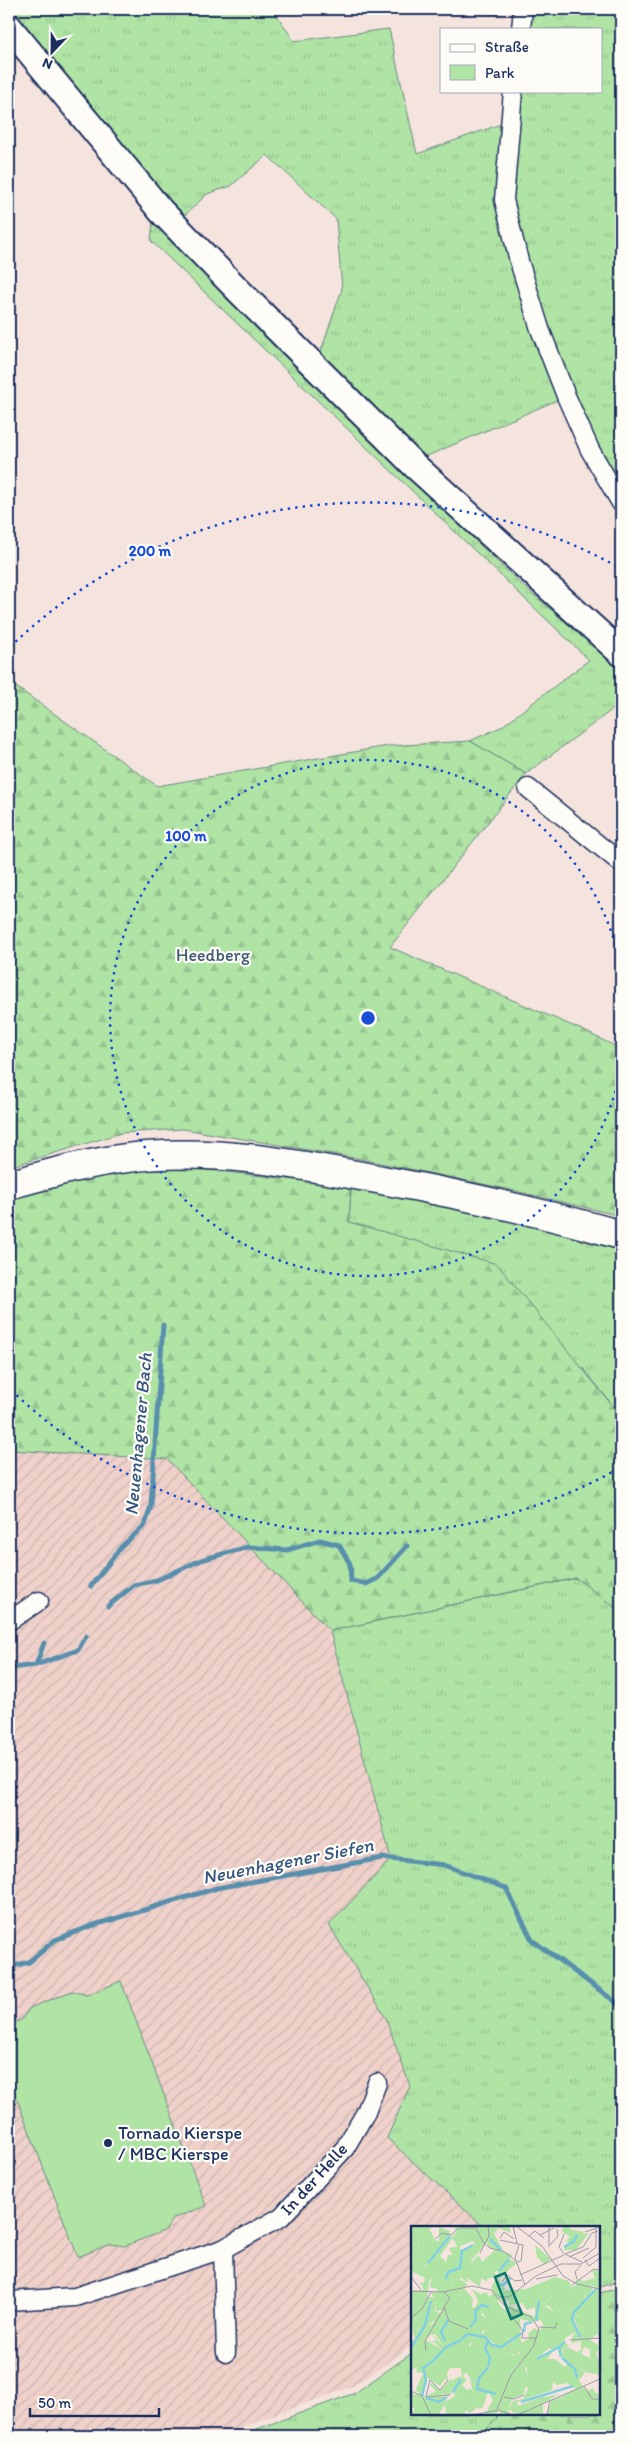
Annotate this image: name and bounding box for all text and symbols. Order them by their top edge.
north arrow [28,28,78,78]
legend [440,28,602,92]
text: Straße [485,38,529,56]
text: N [40,54,55,73]
text: Park [485,64,515,82]
text: 200 m [129,542,172,560]
text: 100 m [165,827,207,845]
park label: Heedberg [176,944,251,966]
centre of rings [359,1009,377,1027]
water label: Neuenhagener Bach [119,1351,157,1516]
water label: Neuenhagener Siefen [201,1833,376,1889]
place label: Tornado Kierspe / MBC Kierspe [118,2122,242,2165]
marker: Tornado Kierspe / MBC Kierspe [102,2137,114,2149]
street label: In der Helle [276,2138,352,2220]
inset map [411,2226,600,2415]
scale bar [30,2385,159,2417]
text: 50 m [38,2394,71,2412]

